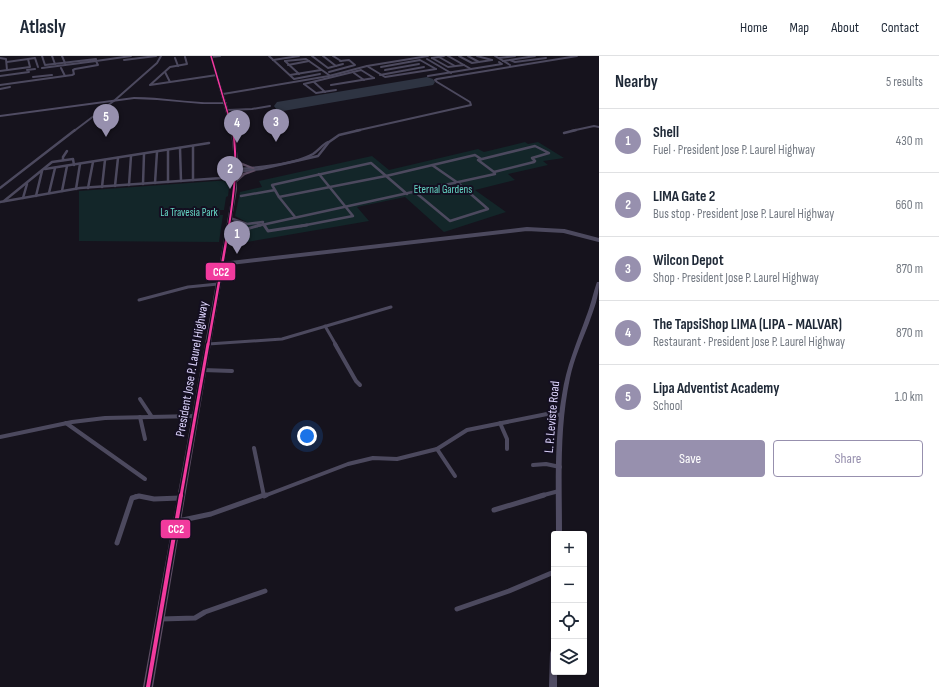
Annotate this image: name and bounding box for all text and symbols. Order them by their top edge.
text: Atlasly [20,16,66,39]
text: Home [740,19,768,36]
text: Map [790,19,809,36]
text: About [831,19,859,36]
text: Contact [881,19,919,36]
text: Nearby [615,72,658,92]
text: 5 results [886,74,923,90]
pin: 5 [93,104,119,137]
pin: 3 [263,109,289,142]
pin: 4 [224,110,250,143]
text: Shell [653,123,679,142]
text: 1 [625,133,631,149]
text: 430 m [896,133,923,149]
text: Fuel · President Jose P. Laurel Highway [653,142,815,158]
pin: 2 [217,156,243,189]
park label: Eternal Gardens [414,183,472,196]
text: LIMA Gate 2 [653,187,715,206]
text: 2 [625,197,631,213]
text: 660 m [895,197,923,213]
park label: La Travesia Park [160,206,219,219]
text: Bus stop · President Jose P. Laurel Highway [653,206,834,222]
pin: 1 [224,221,250,254]
text: Wilcon Depot [653,251,724,270]
text: 3 [625,261,631,277]
text: 870 m [896,261,923,277]
line badge: CC2 [205,262,236,281]
text: CC2 [213,266,229,279]
text: Shop · President Jose P. Laurel Highway [653,270,819,286]
street label: President Jose P. Laurel Highway [172,300,212,438]
text: The TapsiShop LIMA (LIPA - MALVAR) [653,315,842,334]
text: 4 [625,325,631,341]
text: 870 m [896,325,923,341]
text: Restaurant · President Jose P. Laurel Highway [653,334,845,350]
text: Lipa Adventist Academy [653,379,779,398]
street label: L. P. Leviste Road [541,380,563,454]
text: 5 [625,389,631,405]
text: 1.0 km [895,389,923,405]
text: School [653,398,683,414]
your location [297,426,317,446]
button: Save [615,440,765,477]
button: Share [773,440,923,477]
line badge: CC2 [160,519,191,539]
text: CC2 [168,523,184,536]
map controls [551,531,587,675]
button: + [551,531,587,567]
button: − [551,567,587,603]
button: locate [551,603,587,639]
button: layers [551,639,587,675]

